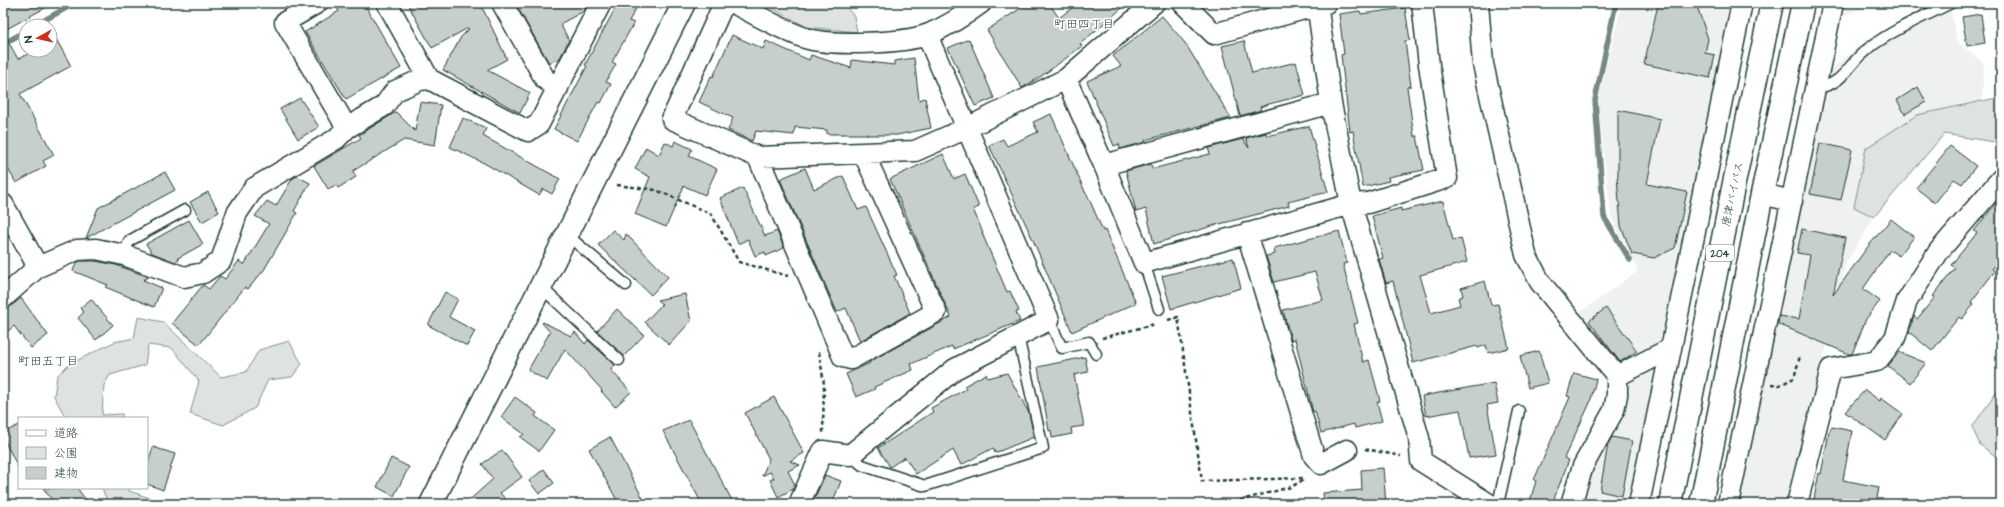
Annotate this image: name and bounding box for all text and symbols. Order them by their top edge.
district label: 町田四丁目 [1054,16,1114,33]
north arrow [18,18,58,58]
text: N [21,35,37,44]
street label: 唐津バイパス [1718,160,1747,228]
road number: 204 [1706,245,1734,261]
district label: 町田五丁目 [18,353,78,370]
legend [18,417,148,489]
text: 道路 [54,425,78,442]
text: 公園 [54,445,78,462]
text: 建物 [54,465,78,482]

